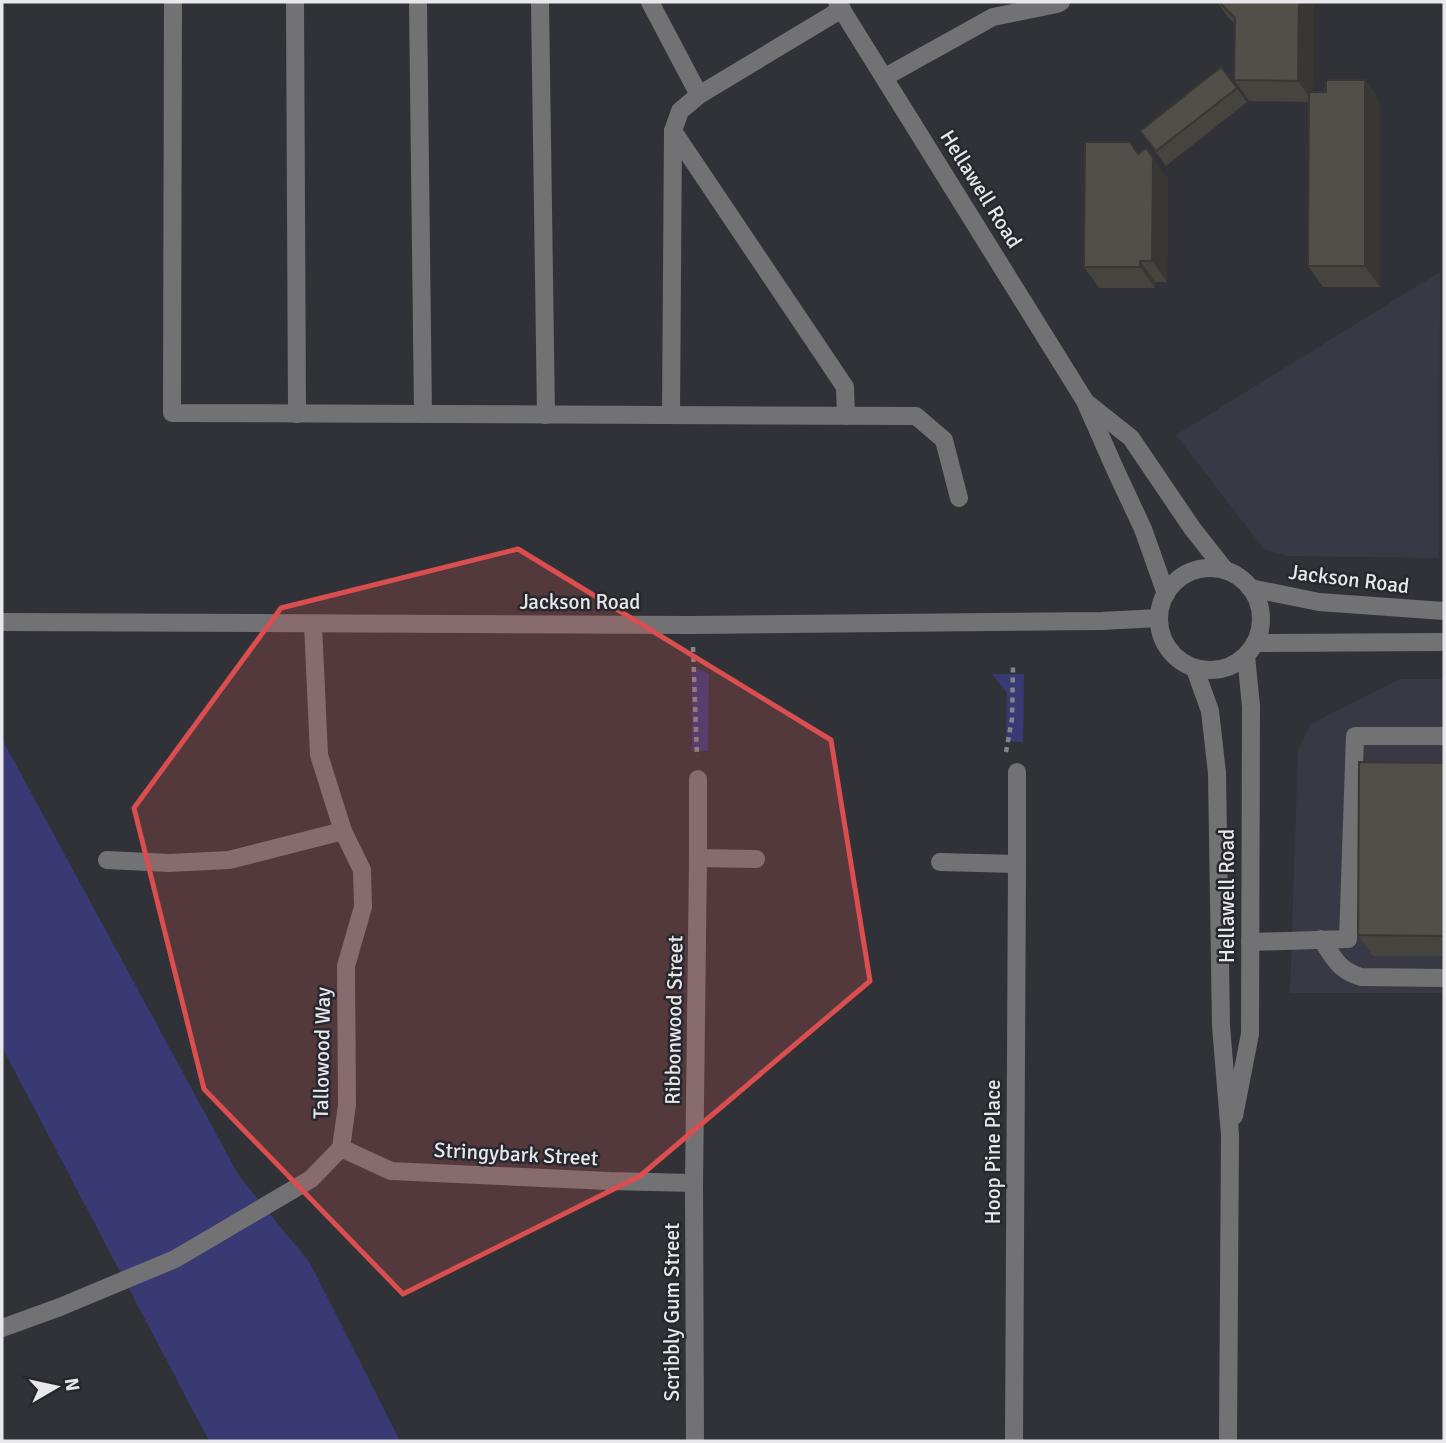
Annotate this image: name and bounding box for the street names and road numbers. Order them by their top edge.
street label: Hellawell Road [934,125,1028,253]
street label: Jackson Road [1287,559,1411,599]
street label: Jackson Road [520,589,641,615]
street label: Hellawell Road [1214,829,1240,963]
street label: Ribbonwood Street [660,935,688,1105]
street label: Tallowood Way [308,987,336,1119]
street label: Hoop Pine Place [980,1080,1006,1224]
street label: Stringybark Street [433,1137,599,1171]
street label: Scribbly Gum Street [659,1223,685,1401]

